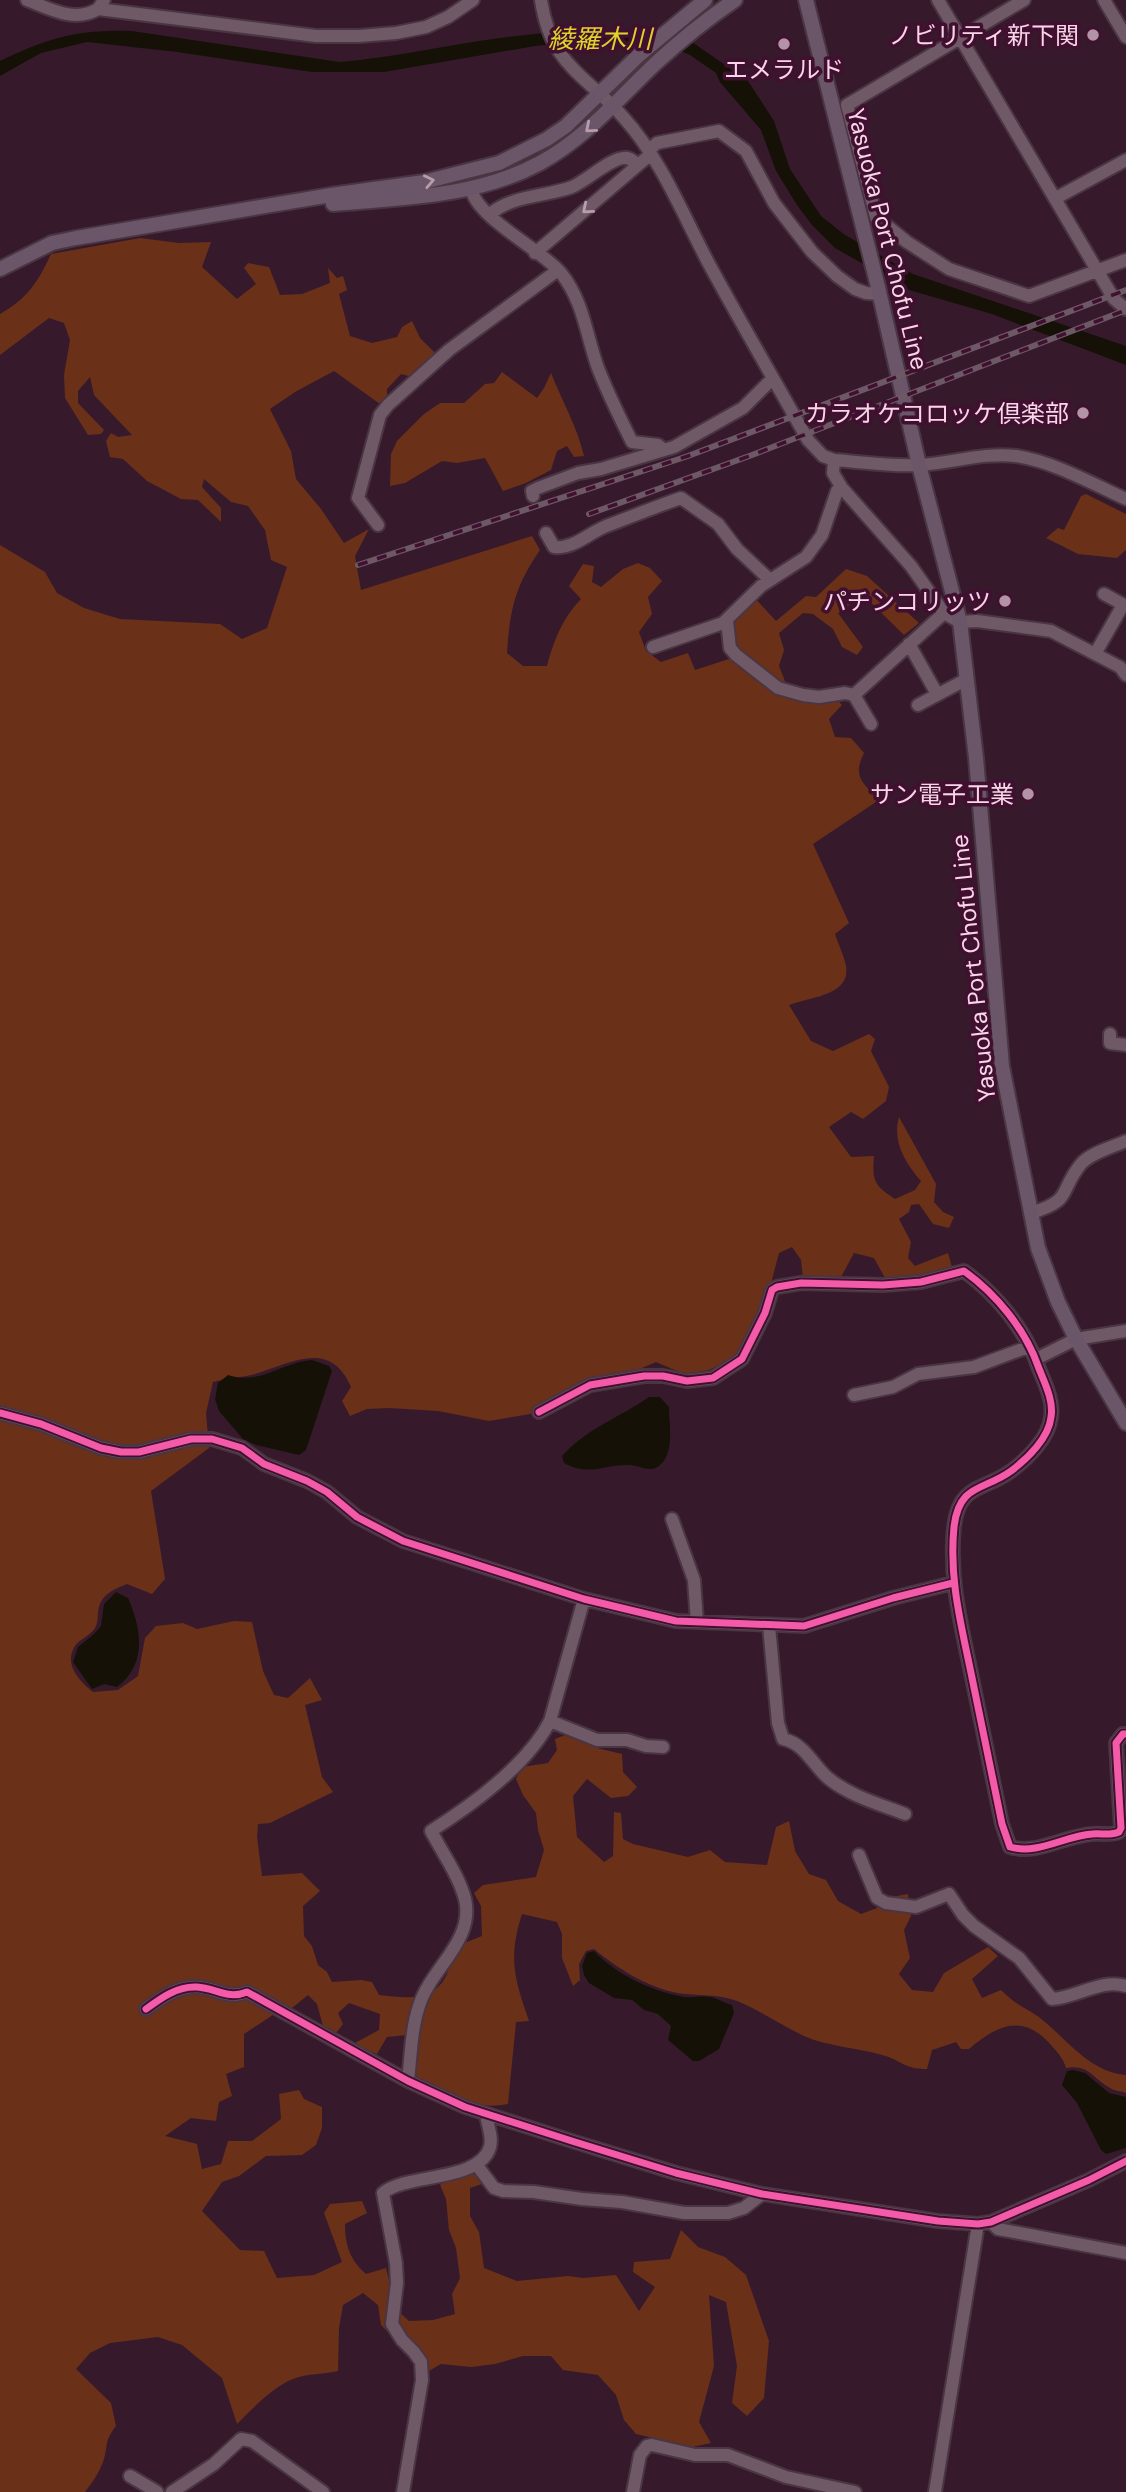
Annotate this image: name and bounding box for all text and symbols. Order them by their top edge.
place label: ノビリティ新下関 [888,20,1079,51]
water label: 綾羅木川 [548,22,655,56]
marker: ノビリティ新下関 [1085,27,1101,43]
marker: エメラルド [776,36,792,52]
place label: エメラルド [724,54,844,85]
street label: Yasuoka Port Chofu Line [841,105,935,373]
one-way arrow [585,120,598,132]
one-way arrow [423,174,435,189]
one-way arrow [582,201,595,213]
place label: カラオケコロッケ倶楽部 [805,398,1069,429]
marker: カラオケコロッケ倶楽部 [1075,405,1091,421]
place label: パチンコリッツ [823,586,991,617]
marker: パチンコリッツ [997,593,1013,609]
place label: サン電子工業 [870,779,1014,810]
marker: サン電子工業 [1020,786,1036,802]
street label: Yasuoka Port Chofu Line [944,833,1002,1103]

